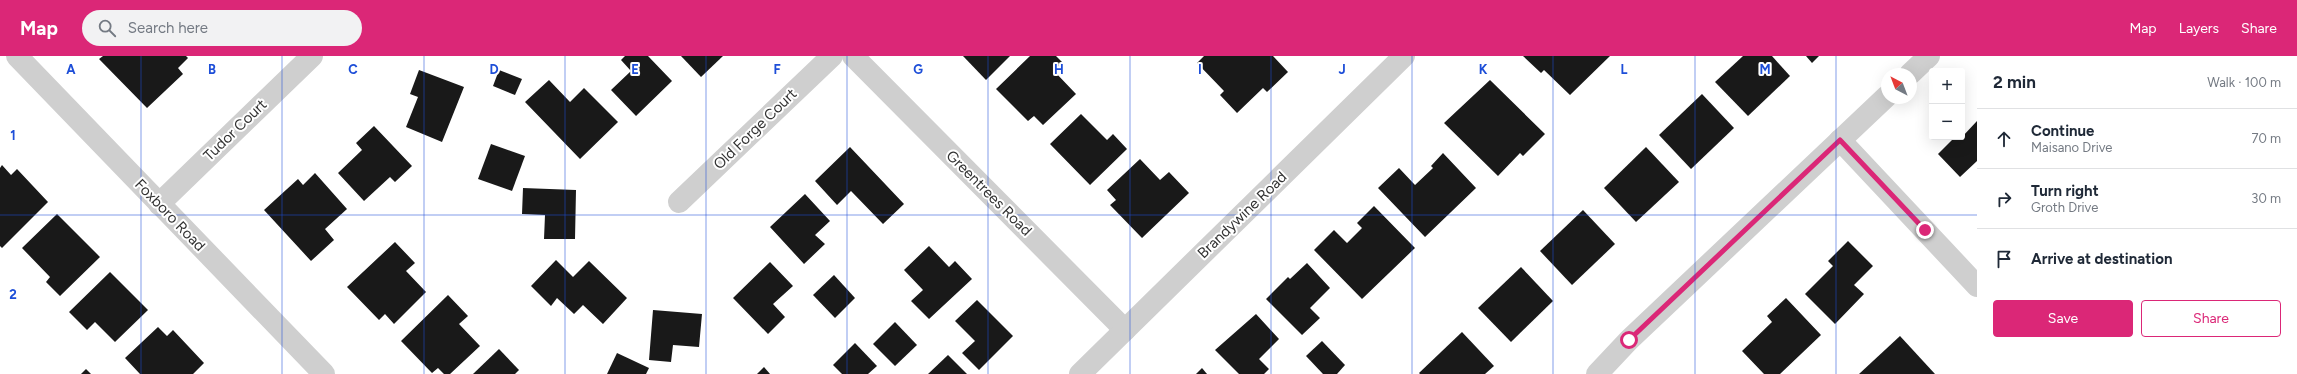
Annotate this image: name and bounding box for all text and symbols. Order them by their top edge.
search box [82,10,362,46]
text: Map [20,17,58,40]
icon: search [96,17,118,39]
text: Search here [128,19,208,37]
text: Map [2129,20,2157,37]
text: Layers [2179,20,2219,37]
text: Share [2241,20,2277,37]
text: A [66,62,76,77]
text: B [208,62,216,77]
text: C [348,62,358,77]
text: D [489,62,499,77]
text: E [631,62,639,77]
text: F [773,62,781,77]
text: G [913,62,923,77]
text: H [1054,62,1064,77]
text: I [1198,62,1202,77]
text: J [1338,62,1346,77]
text: K [1479,62,1488,77]
text: L [1621,62,1628,77]
text: M [1759,62,1771,77]
north arrow [1881,68,1917,104]
map controls [1929,68,1965,140]
button: + [1929,68,1965,104]
text: 2 min [1993,72,2036,92]
text: Walk · 100 m [2207,75,2281,90]
street label: Old Forge Court [710,85,801,173]
street label: Tudor Court [200,95,271,165]
button: − [1929,104,1965,140]
text: Continue [2031,122,2094,140]
text: 1 [10,128,16,143]
icon: ahead [1993,128,2015,150]
text: 70 m [2251,131,2281,146]
text: Maisano Drive [2031,140,2112,155]
street label: Greentrees Road [942,146,1036,240]
street label: Brandywine Road [1194,168,1290,262]
street label: Foxboro Road [131,175,209,255]
text: Turn right [2031,182,2099,200]
icon: right [1993,188,2015,210]
text: 30 m [2251,191,2281,206]
text: Groth Drive [2031,200,2098,215]
route end [1916,221,1934,239]
icon: arrive [1993,248,2015,270]
text: Arrive at destination [2031,250,2172,268]
text: 2 [9,287,17,302]
button: Save [1993,300,2133,337]
button: Share [2141,300,2281,337]
route start [1620,331,1638,349]

